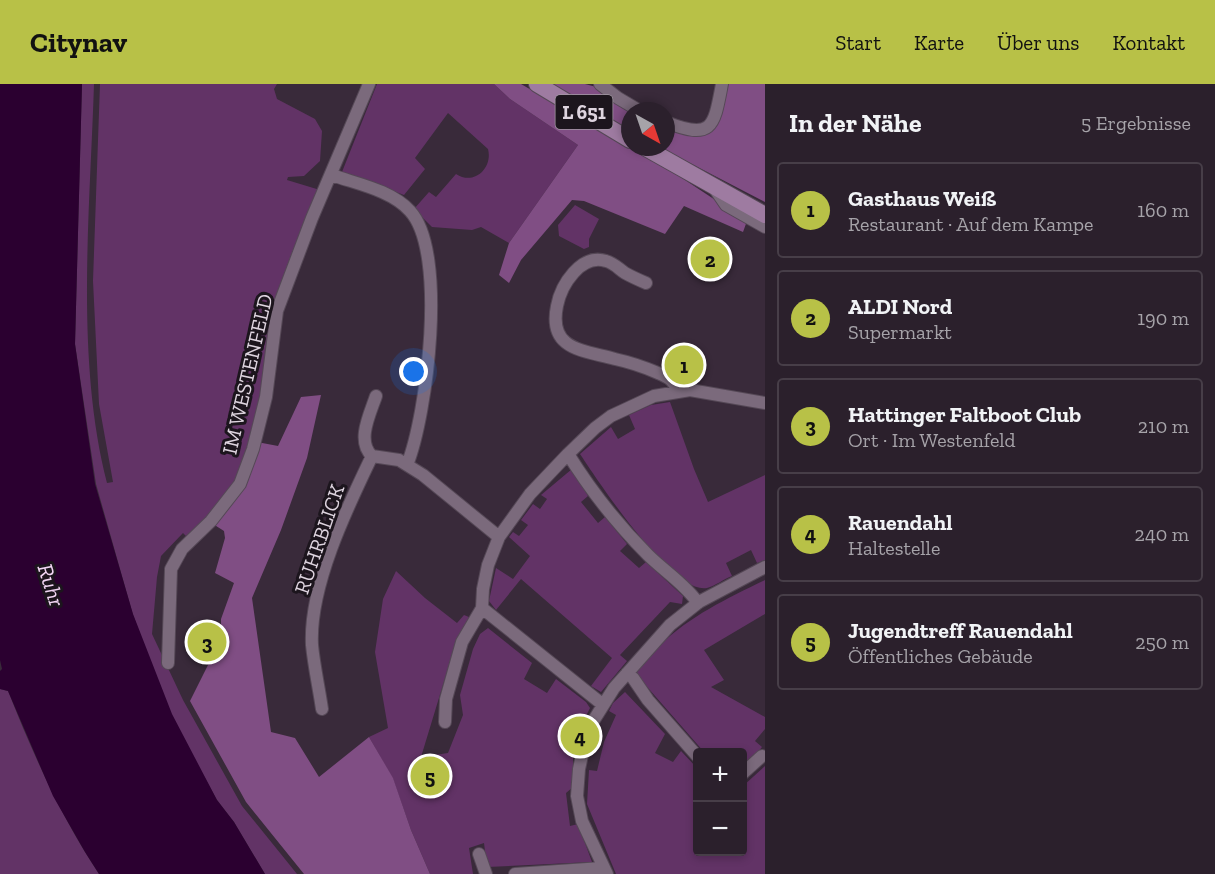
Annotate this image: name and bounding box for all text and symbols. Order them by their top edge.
text: Citynav [30,26,127,59]
text: Start [835,30,881,55]
text: Karte [914,30,964,55]
text: Über uns [997,30,1079,55]
text: Kontakt [1112,30,1185,55]
road number: L 651 [556,95,612,129]
north arrow [621,102,675,156]
text: In der Nähe [789,107,921,139]
text: 5 Ergebnisse [1081,111,1191,135]
text: Gasthaus Weiß [848,185,996,212]
text: 1 [806,198,815,222]
text: 160 m [1137,198,1189,222]
text: Restaurant · Auf dem Kampe [848,212,1093,236]
pin: 2 [690,236,730,282]
street label: IM WESTENFELD [216,291,278,457]
text: ALDI Nord [848,293,952,320]
text: 2 [805,306,816,330]
text: 190 m [1137,306,1189,330]
text: Supermarkt [848,320,952,344]
pin: 1 [664,342,704,388]
your location [399,357,428,386]
text: Hattinger Faltboot Club [848,401,1081,428]
text: 3 [805,414,816,438]
text: 210 m [1138,414,1189,438]
text: Ort · Im Westenfeld [848,428,1016,452]
street label: RUHRBLICK [289,480,350,597]
text: Rauendahl [848,509,952,536]
text: 4 [805,522,816,546]
text: 240 m [1135,522,1189,546]
text: Haltestelle [848,536,940,560]
water label: Ruhr [31,560,71,610]
text: Jugendtreff Rauendahl [848,617,1073,644]
pin: 3 [188,620,226,664]
text: 5 [805,630,816,654]
text: 250 m [1135,630,1189,654]
text: Öffentliches Gebäude [848,644,1033,668]
pin: 4 [560,714,600,758]
map controls [693,748,747,856]
button: + [693,748,747,802]
pin: 5 [410,754,450,798]
button: − [693,802,747,856]

